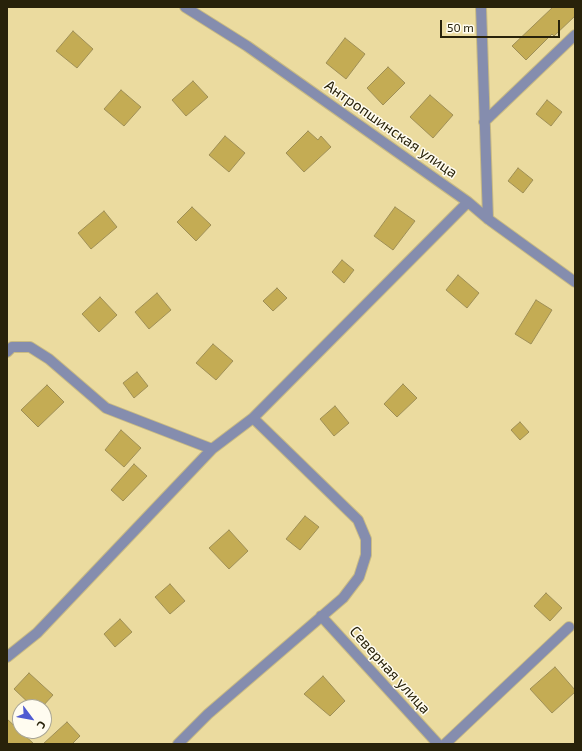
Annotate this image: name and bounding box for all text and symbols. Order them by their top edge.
scale bar [442,12,562,38]
text: 50 m [447,20,474,34]
street label: Антропшинская улица [321,76,461,182]
street label: Северная улица [346,622,434,718]
north arrow [12,699,52,739]
text: С [35,719,49,731]

